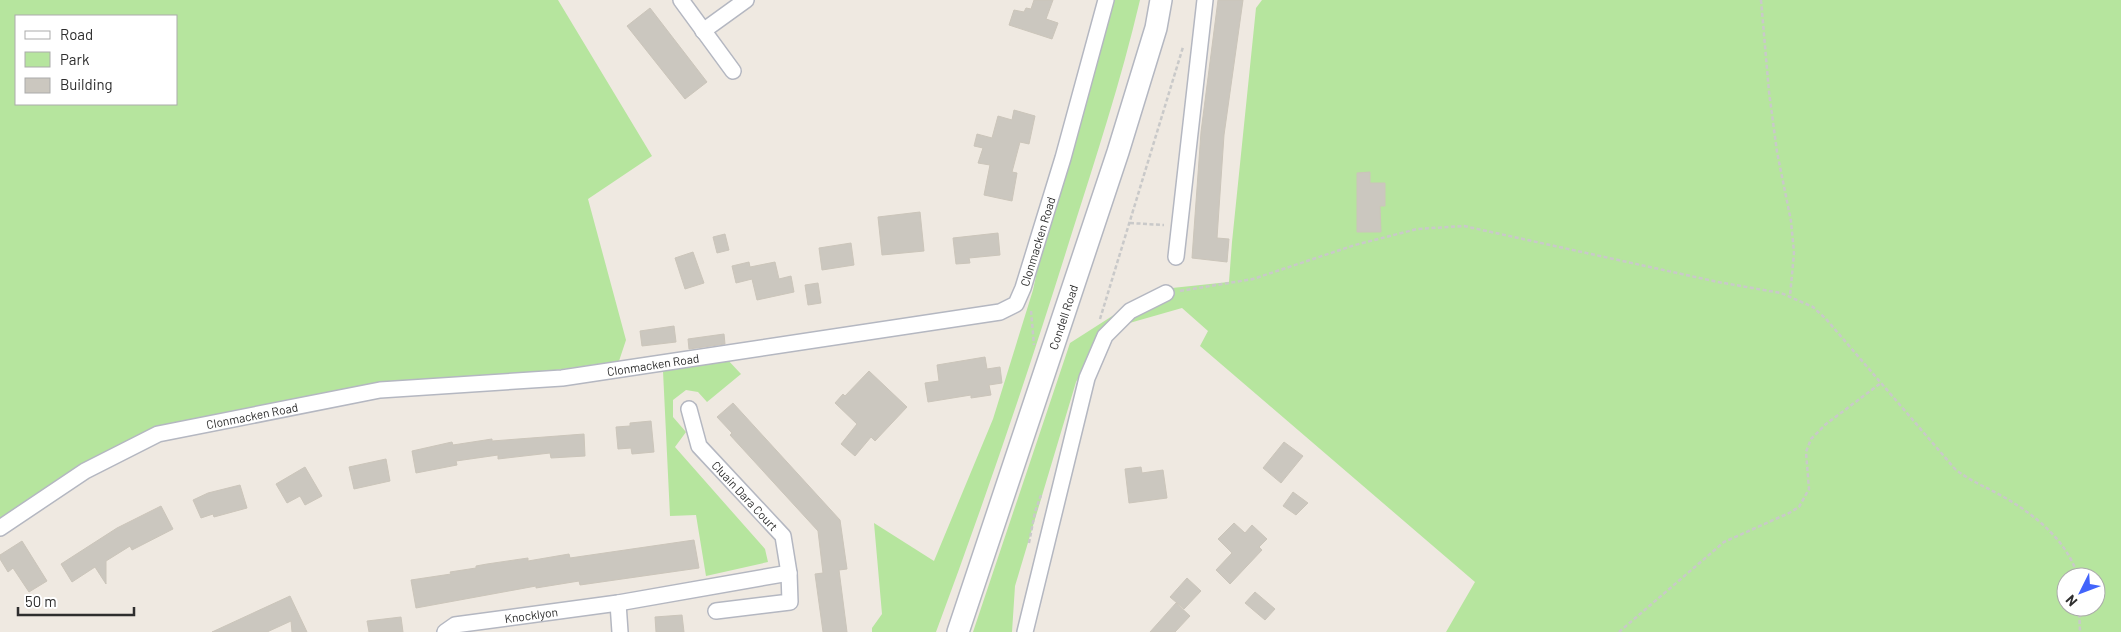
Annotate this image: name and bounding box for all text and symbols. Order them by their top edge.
legend [15,15,178,105]
text: Road [60,25,93,43]
text: Park [60,50,90,68]
text: Building [60,75,113,93]
street label: Clonmacken Road [1017,195,1058,288]
street label: Condell Road [1046,283,1080,351]
street label: Clonmacken Road [606,350,700,378]
street label: Clonmacken Road [205,399,299,431]
street label: Cluain Dara Court [709,458,781,533]
north arrow [2056,567,2106,617]
scale bar [18,584,134,616]
text: 50 m [25,592,57,610]
text: N [2062,592,2080,610]
street label: Knocklyon [504,604,559,625]

